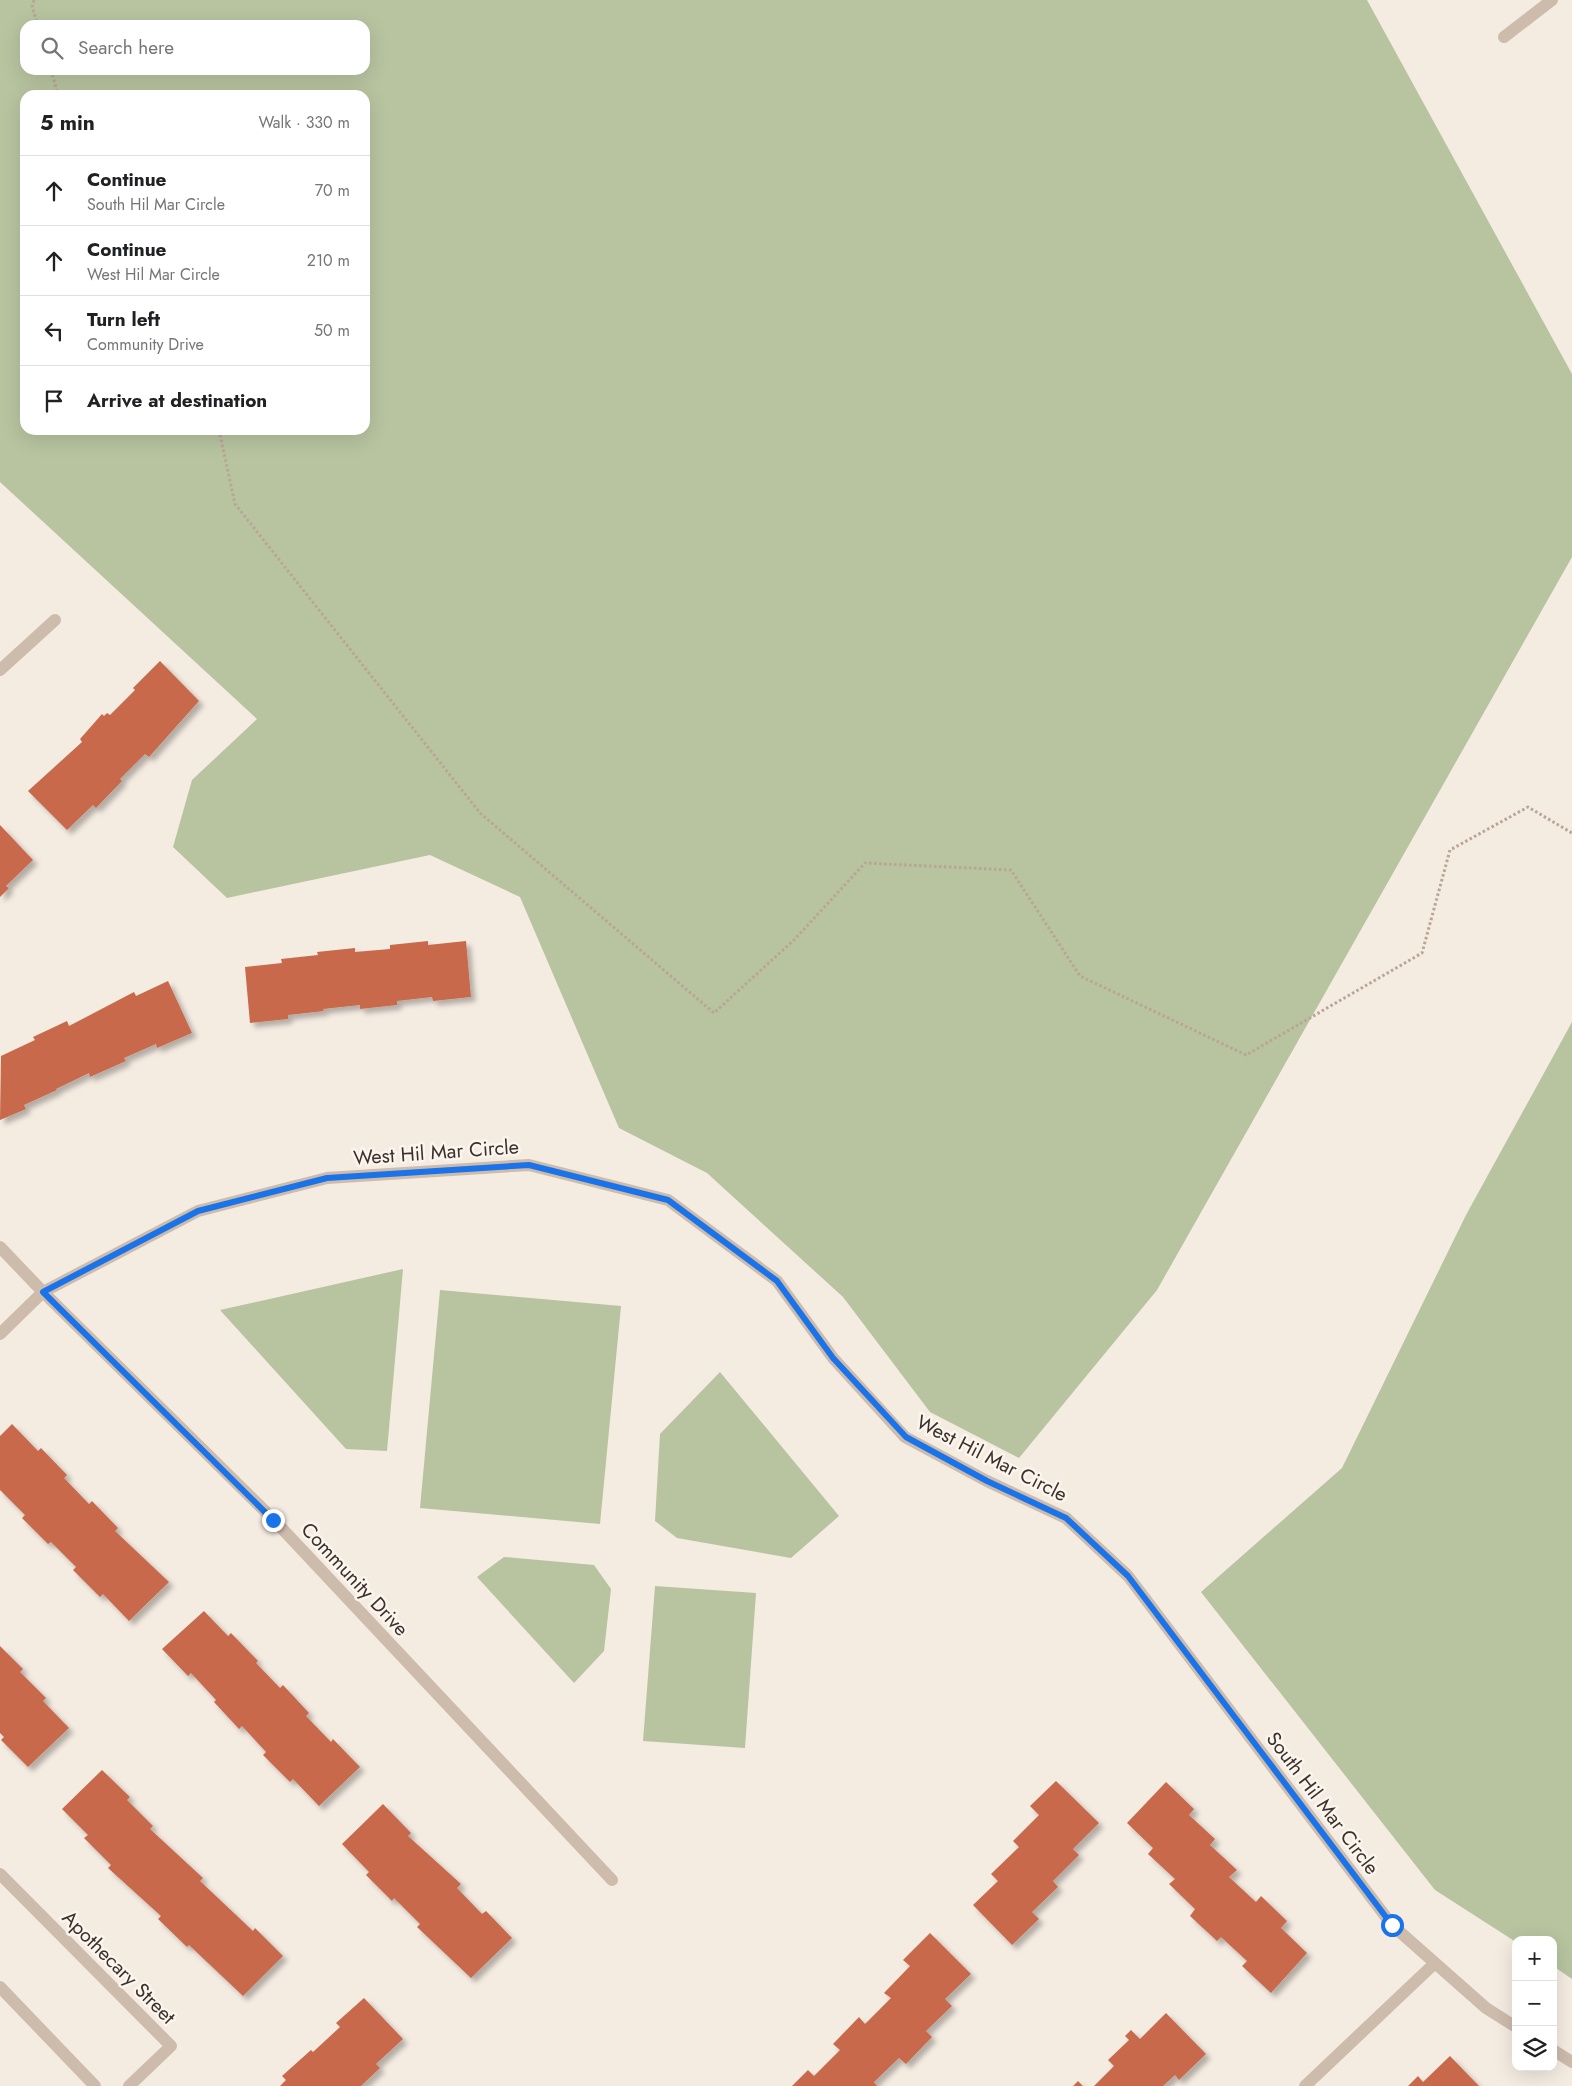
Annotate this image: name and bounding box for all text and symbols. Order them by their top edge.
search box [20,20,370,75]
icon: search [38,34,66,62]
text: Search here [78,34,174,61]
text: 5 min [40,108,95,138]
text: Walk · 330 m [259,111,350,134]
text: Continue [87,166,166,193]
icon: ahead [40,177,68,205]
text: 70 m [315,179,350,202]
text: South Hil Mar Circle [87,193,225,216]
text: Continue [87,236,166,263]
icon: ahead [40,247,68,275]
text: 210 m [307,249,350,272]
text: West Hil Mar Circle [87,263,220,286]
text: Turn left [87,306,160,333]
icon: left [40,317,68,345]
text: 50 m [314,319,350,342]
text: Community Drive [87,333,204,356]
icon: arrive [40,387,68,415]
text: Arrive at destination [87,387,267,414]
street label: West Hil Mar Circle [352,1132,520,1173]
street label: West Hil Mar Circle [911,1408,1072,1509]
route end [262,1509,285,1532]
street label: Community Drive [294,1516,415,1643]
street label: South Hil Mar Circle [1259,1726,1386,1881]
street label: Apothecary Street [55,1904,182,2031]
route start [1381,1914,1404,1937]
map controls [1512,1936,1557,2071]
button: + [1512,1936,1557,1981]
button: − [1512,1981,1557,2026]
button: layers [1512,2026,1557,2071]

